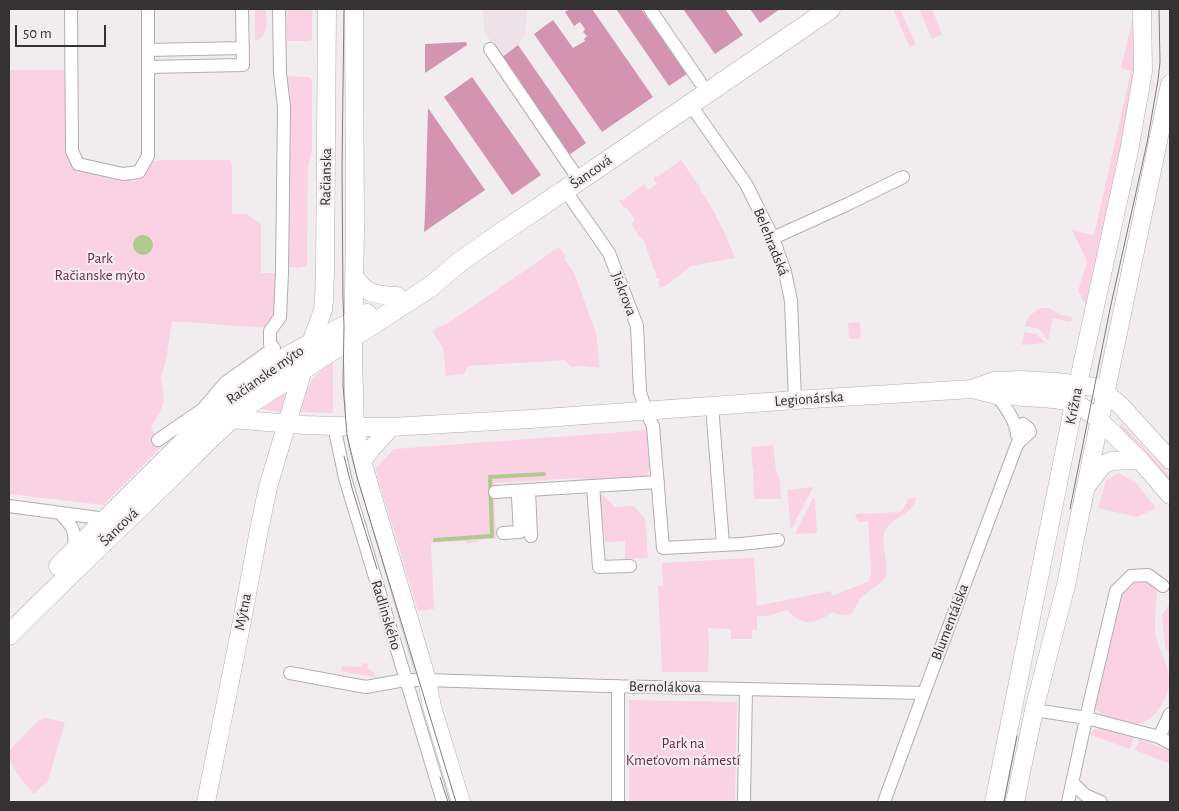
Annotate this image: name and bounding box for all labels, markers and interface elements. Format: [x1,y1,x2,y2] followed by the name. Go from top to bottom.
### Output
[18,15,109,47] scale bar
[23,26,52,41] text: 50 m
[316,148,336,206] street label: Račianska
[566,151,616,193] street label: Šancová
[749,205,793,279] street label: Belehradská
[55,249,145,284] park label: Park Račianske mýto
[607,269,641,319] street label: Jiskrova
[223,342,307,408] street label: Račianske mýto
[1062,386,1086,426] street label: Krížna
[774,388,844,410] street label: Legionárska
[96,504,142,550] street label: Šancová
[367,578,405,652] street label: Radlinského
[927,581,973,663] street label: Blumentálska
[231,592,255,632] street label: Mýtna
[629,677,701,697] street label: Bernolákova
[626,734,740,769] park label: Park na Kmeťovom námestí

